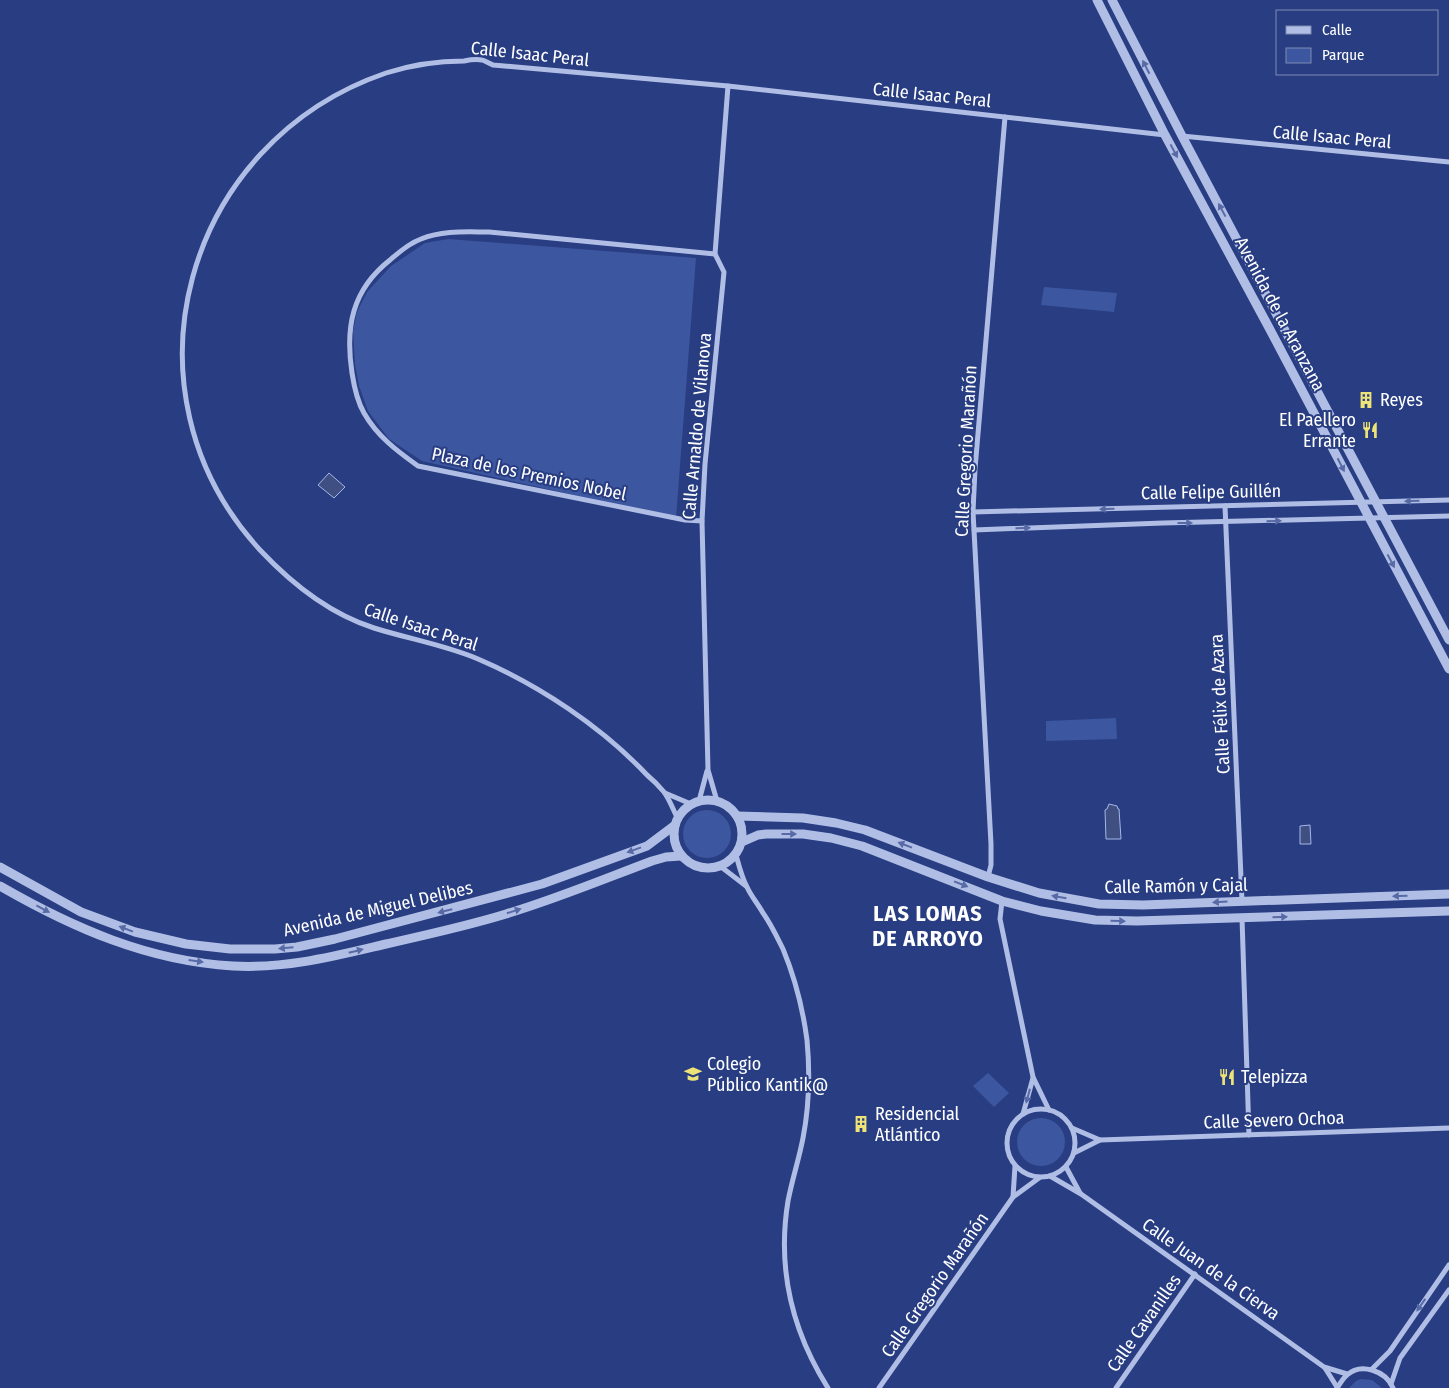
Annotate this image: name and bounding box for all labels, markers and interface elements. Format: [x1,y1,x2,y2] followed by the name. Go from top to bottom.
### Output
[1276,10,1439,75] legend
[1322,21,1352,39] text: Calle
[470,37,590,71] street label: Calle Isaac Peral
[1322,46,1365,64] text: Parque
[1142,59,1150,74] one-way arrow
[872,78,992,112] street label: Calle Isaac Peral
[1272,121,1392,153] street label: Calle Isaac Peral
[1170,145,1179,158] one-way arrow
[1218,203,1226,218] one-way arrow
[1230,233,1330,395] street label: Avenida de la Aranzana
[678,332,716,520] street label: Calle Arnaldo de Vilanova
[951,365,981,537] street label: Calle Gregorio Marañón
[1380,389,1423,411] place label: Reyes
[1356,390,1376,410] building icon: Reyes
[1279,409,1356,452] place label: El Paellero Errante
[1360,420,1380,440] restaurant icon: El Paellero Errante
[430,443,629,505] street label: Plaza de los Premios Nobel
[1337,458,1345,472] one-way arrow
[1141,480,1281,504] street label: Calle Felipe Guillén
[1404,497,1420,505] one-way arrow
[1098,505,1114,513] one-way arrow
[1266,516,1282,524] one-way arrow
[1178,519,1194,527] one-way arrow
[1015,524,1031,532] one-way arrow
[1387,554,1396,568] one-way arrow
[361,598,481,656] street label: Calle Isaac Peral
[1205,633,1235,775] street label: Calle Félix de Azara
[781,830,797,838] one-way arrow
[897,841,912,849] one-way arrow
[626,846,641,854] one-way arrow
[1104,874,1248,898] street label: Calle Ramón y Cajal
[281,876,475,941] street label: Avenida de Miguel Delibes
[954,880,969,888] one-way arrow
[1050,892,1066,900] one-way arrow
[1392,892,1408,900] one-way arrow
[1212,899,1228,907] one-way arrow
[872,900,984,952] district label: LAS LOMAS DE ARROYO
[35,905,50,913] one-way arrow
[437,907,452,915] one-way arrow
[507,907,522,915] one-way arrow
[1273,912,1289,920] one-way arrow
[1110,917,1126,925] one-way arrow
[118,925,133,933] one-way arrow
[278,944,294,952] one-way arrow
[349,947,364,955] one-way arrow
[188,957,204,965] one-way arrow
[707,1053,828,1096] place label: Colegio Público Kantik@
[683,1064,703,1084] school or university icon: Colegio Público Kantik@
[1241,1066,1308,1088] place label: Telepizza
[1217,1067,1237,1087] restaurant icon: Telepizza
[1024,1088,1032,1103] one-way arrow
[875,1103,960,1146] place label: Residencial Atlántico
[1203,1107,1345,1133] street label: Calle Severo Ochoa
[851,1114,871,1134] building icon: Residencial Atlántico
[877,1208,993,1362] street label: Calle Gregorio Marañón
[1138,1213,1284,1325] street label: Calle Juan de la Cierva
[1102,1270,1186,1376] street label: Calle Cavanilles
[1416,1298,1426,1312] one-way arrow

